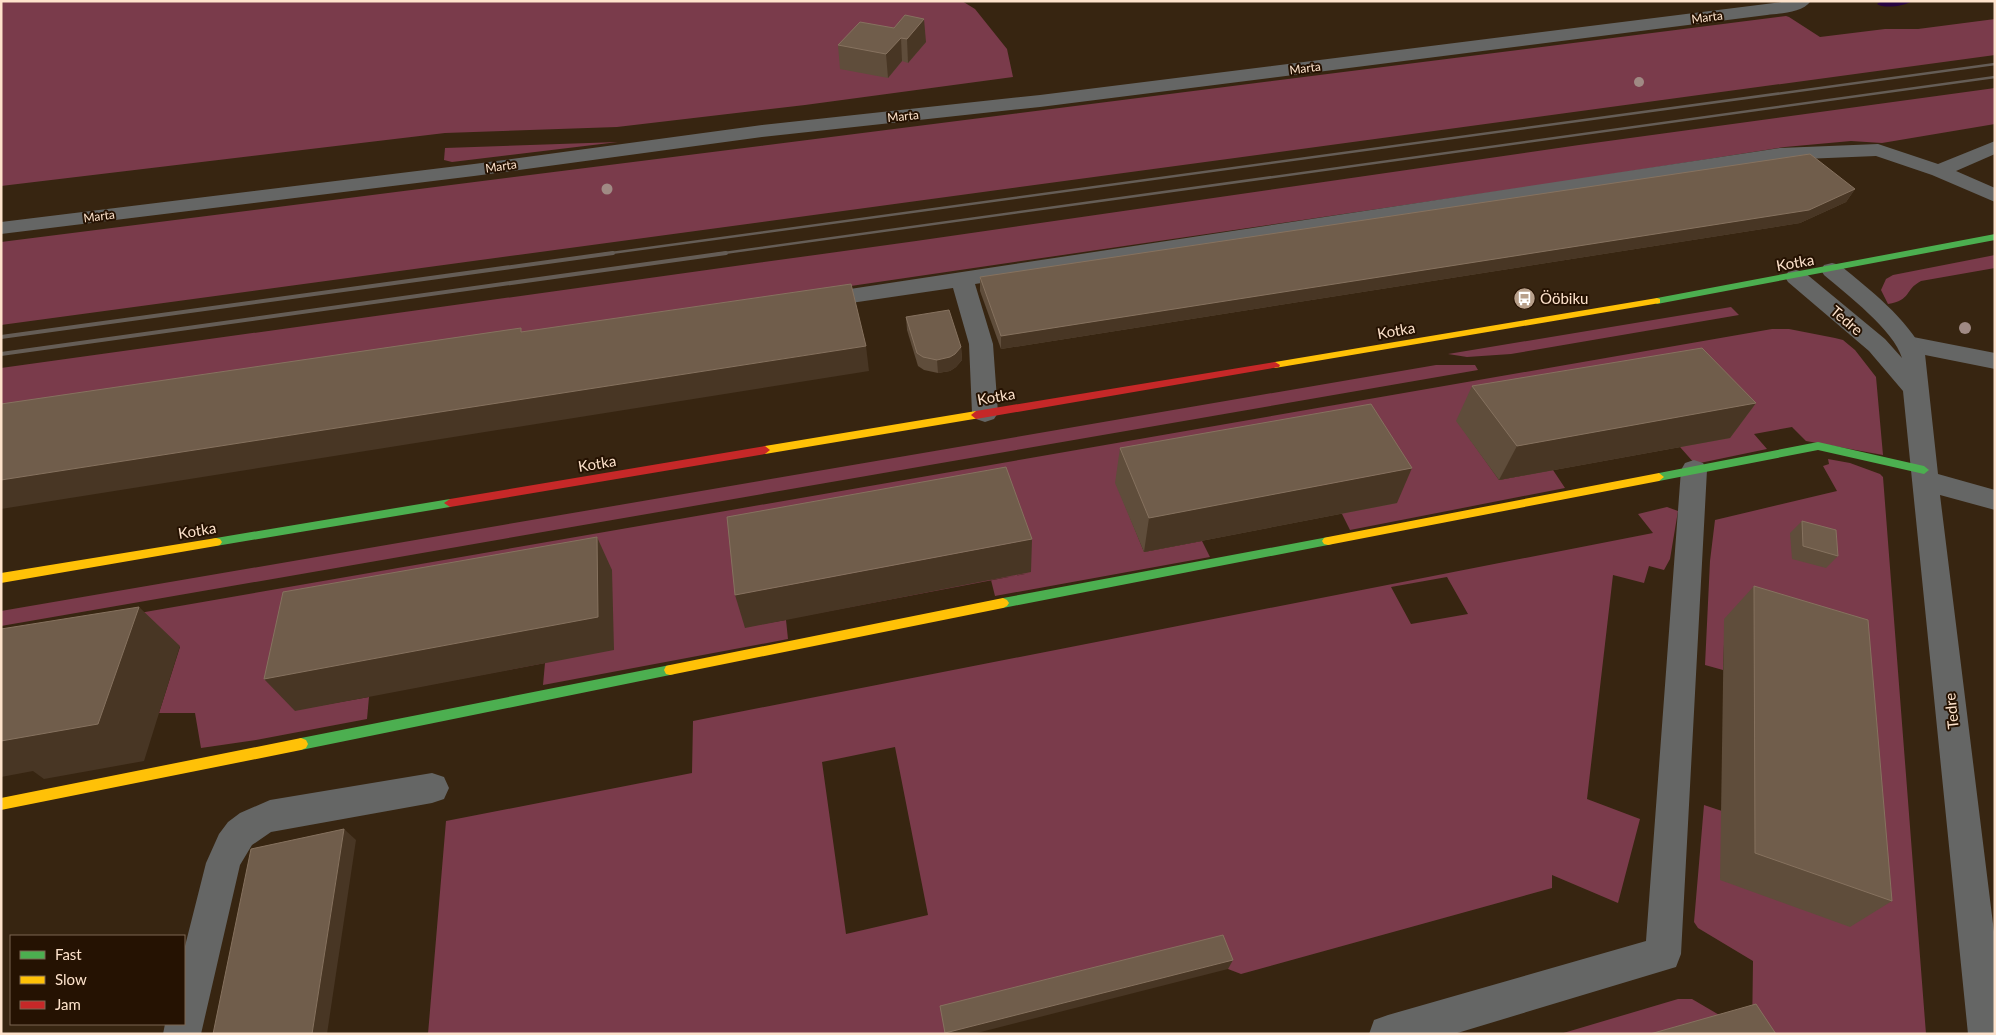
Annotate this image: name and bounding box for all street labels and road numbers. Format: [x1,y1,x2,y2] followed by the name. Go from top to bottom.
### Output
[1690,8,1724,26] street label: Marta
[1288,59,1322,77] street label: Marta
[887,107,920,125] street label: Marta
[484,156,518,176] street label: Marta
[82,207,116,225] street label: Marta
[1775,250,1815,274] street label: Kotka
[1827,301,1867,339] street label: Tedre
[1376,318,1416,342] street label: Kotka
[976,384,1016,408] street label: Kotka
[577,451,617,475] street label: Kotka
[177,518,217,542] street label: Kotka
[1940,692,1962,730] street label: Tedre

